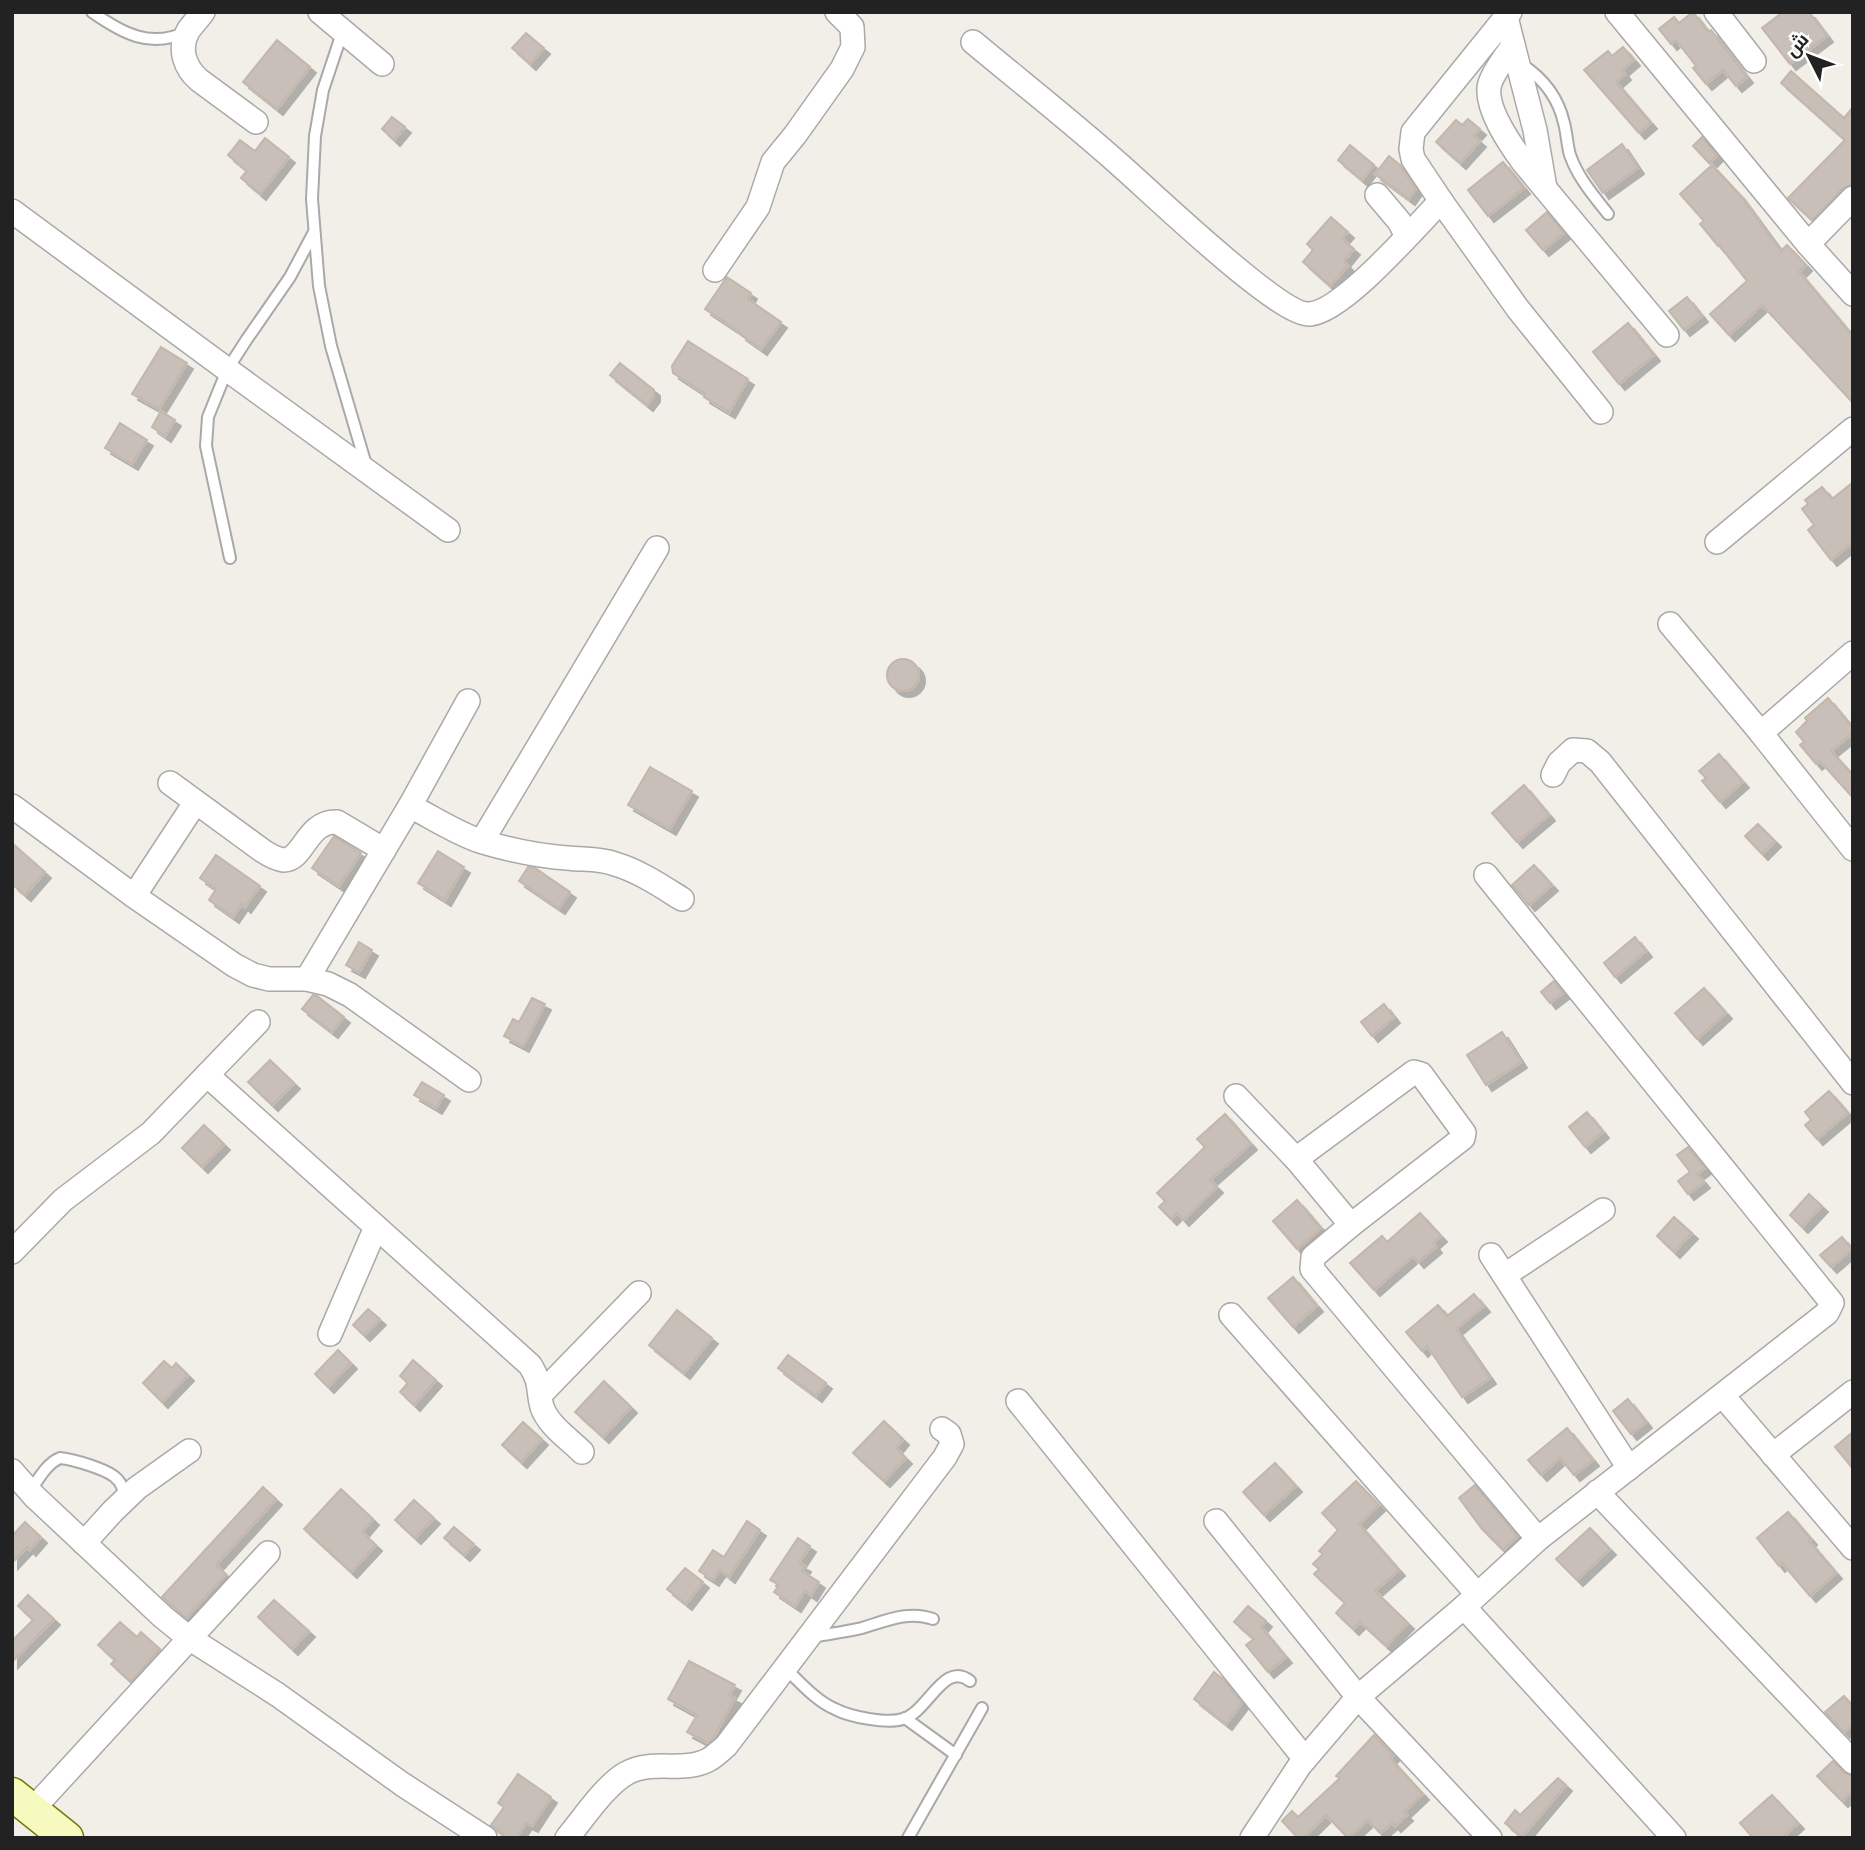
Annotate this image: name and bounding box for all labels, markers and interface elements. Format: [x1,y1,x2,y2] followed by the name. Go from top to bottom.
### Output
[1774,21,1844,91] north arrow
[1781,29,1813,62] text: ش

